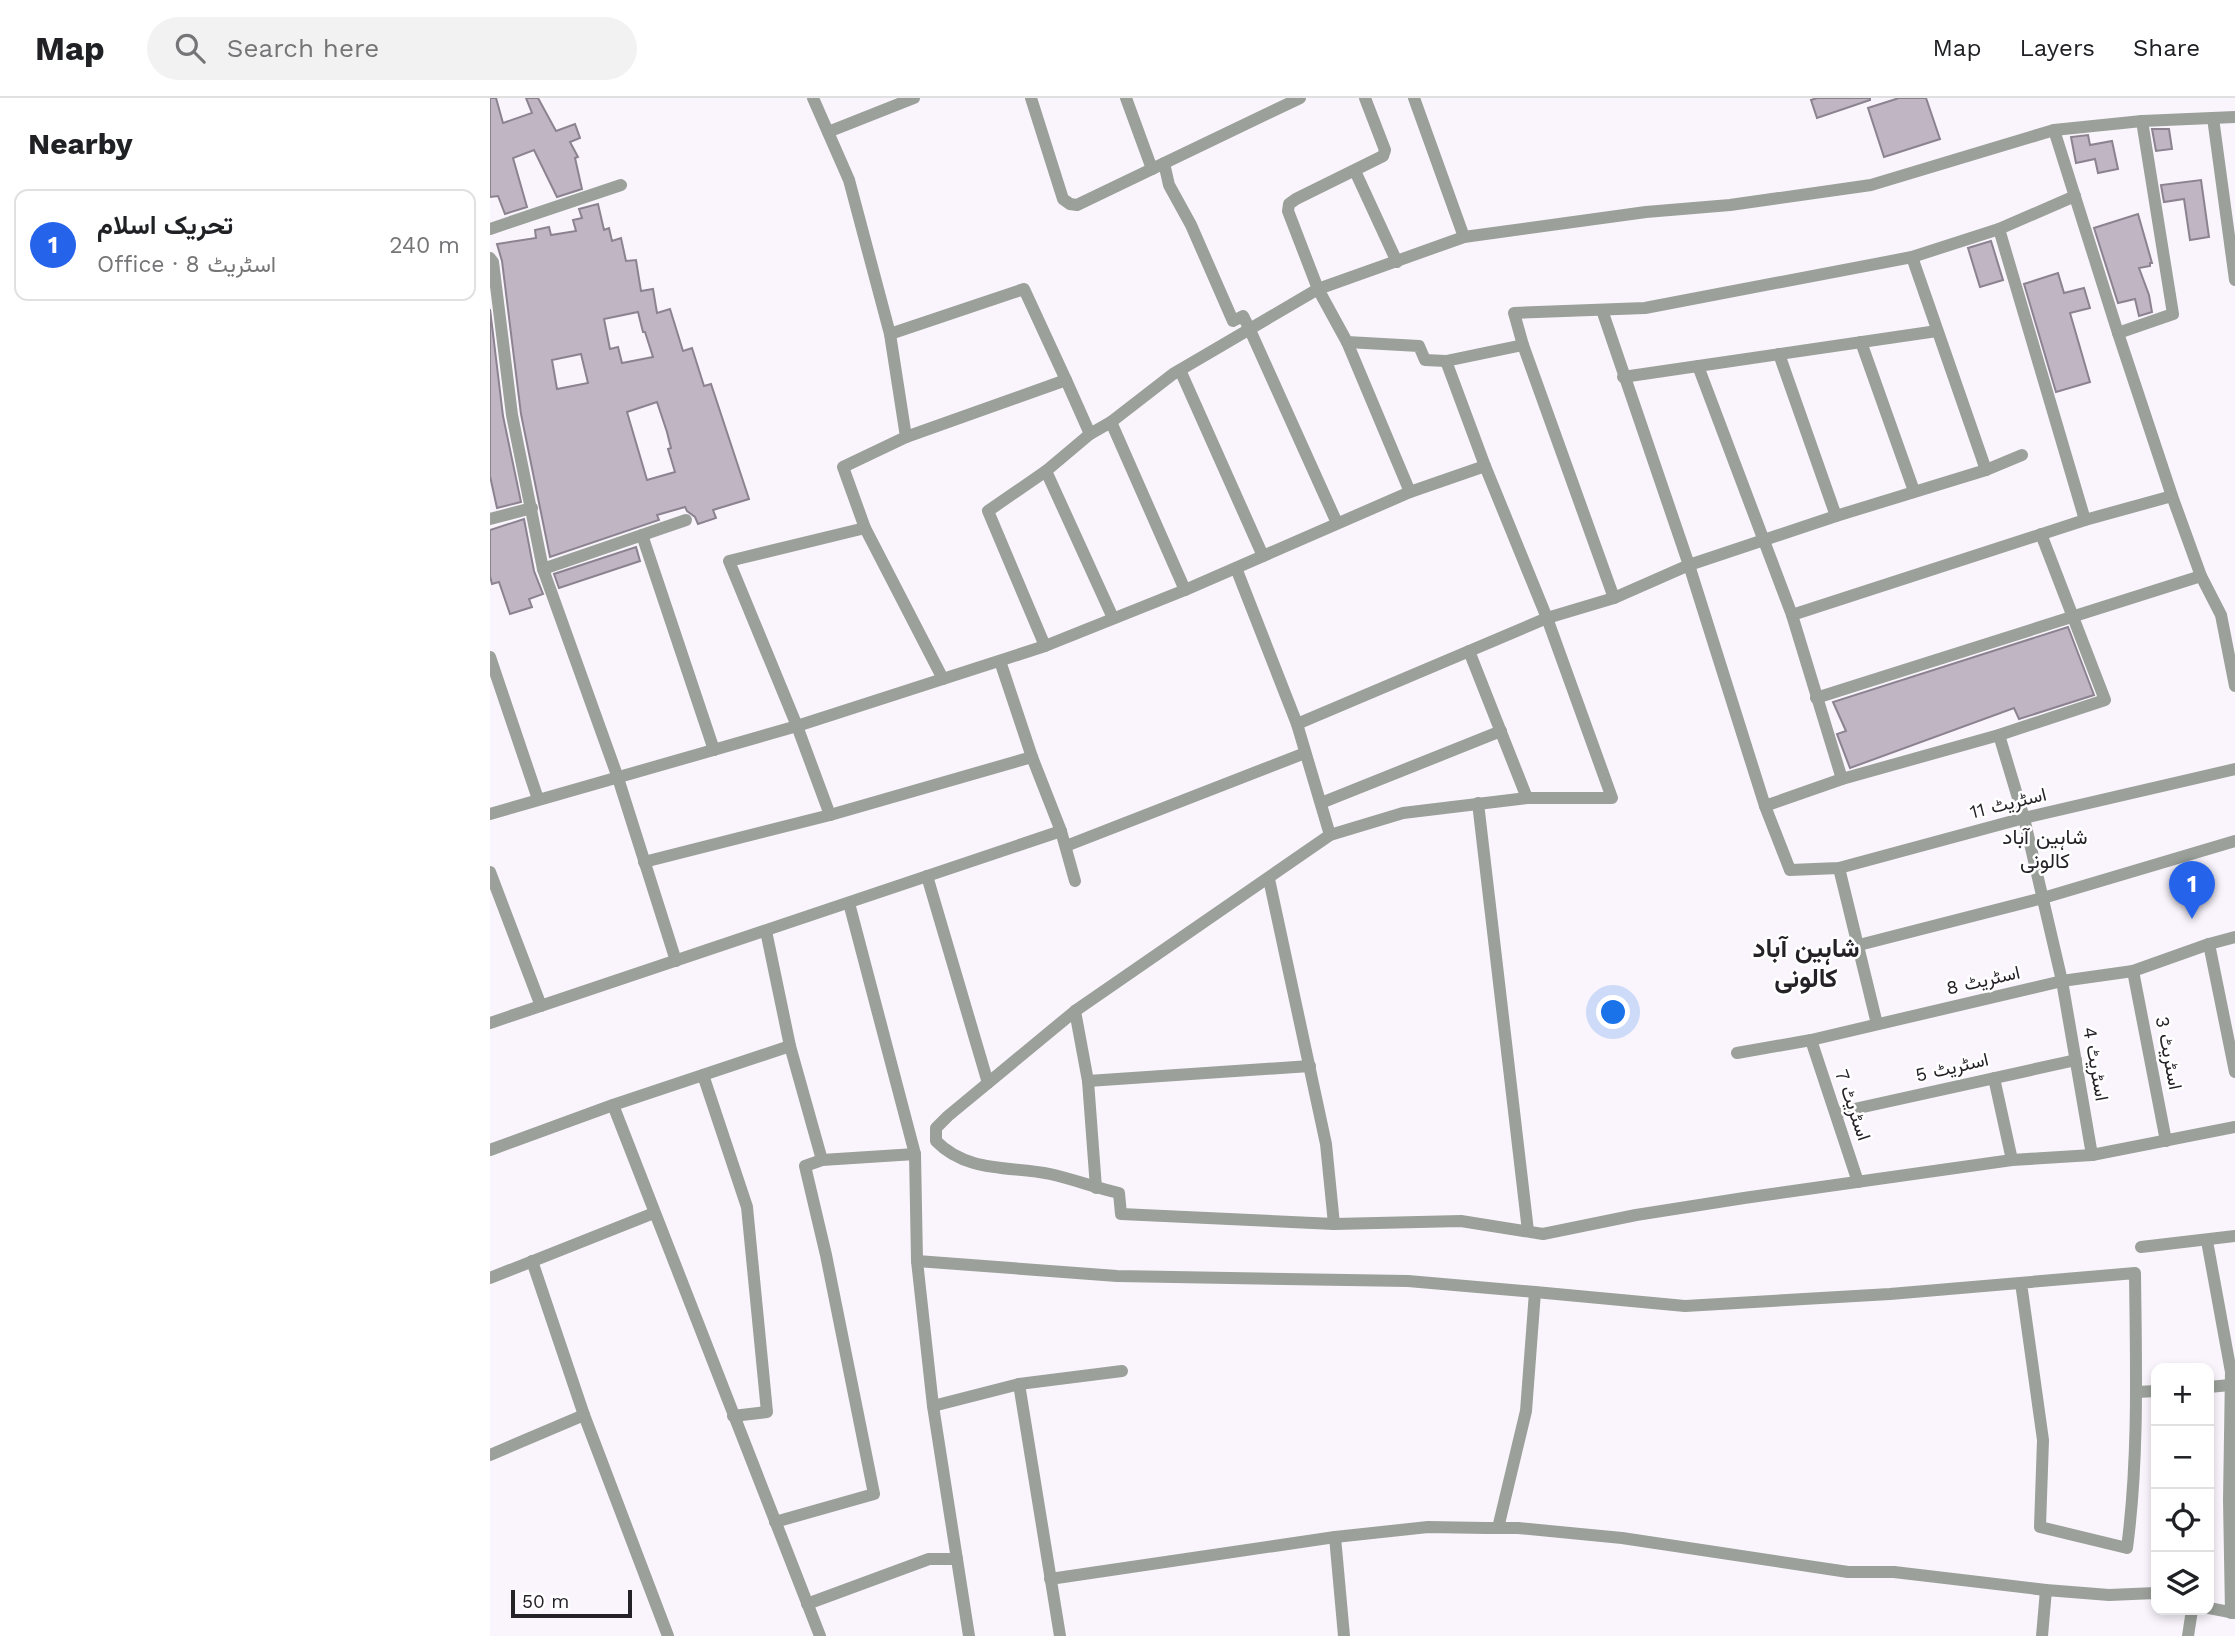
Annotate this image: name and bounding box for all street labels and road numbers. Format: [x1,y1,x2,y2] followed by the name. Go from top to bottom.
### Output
[1967,782,2049,824] street label: اسٹریٹ 11
[1944,960,2022,1000] street label: اسٹریٹ 8
[2151,1014,2187,1092] street label: اسٹریٹ 3
[2078,1025,2114,1103] street label: اسٹریٹ 4
[1913,1047,1991,1087] street label: اسٹریٹ 5
[1830,1066,1876,1144] street label: اسٹریٹ 7

